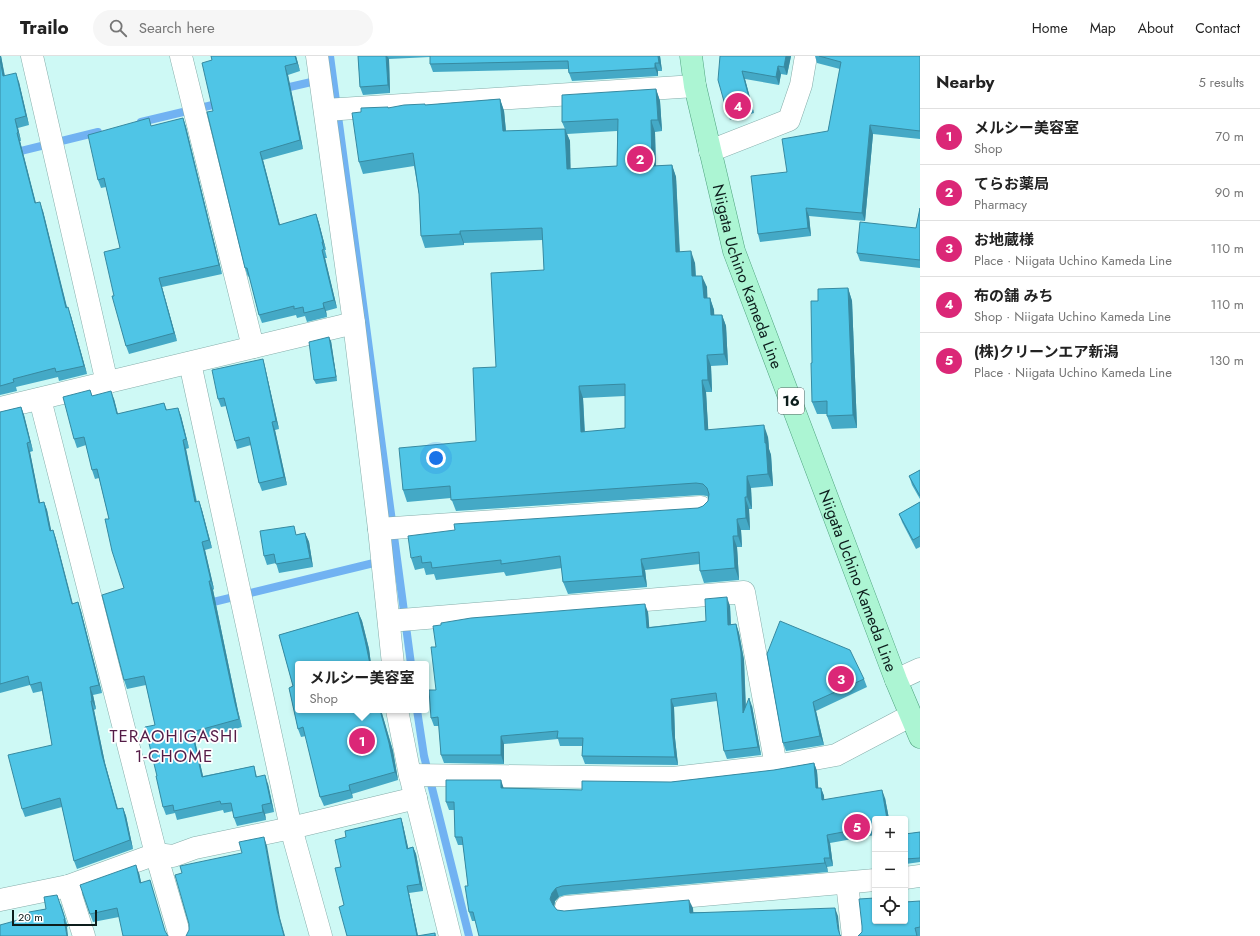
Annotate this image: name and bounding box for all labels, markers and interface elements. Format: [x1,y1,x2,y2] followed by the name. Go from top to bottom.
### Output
[93,10,373,46] search box
[20,14,69,41] text: Trailo
[107,17,129,39] icon: search
[139,17,215,39] text: Search here
[1032,18,1068,38] text: Home
[1090,18,1116,38] text: Map
[1138,18,1173,38] text: About
[1195,18,1240,38] text: Contact
[936,70,994,94] text: Nearby
[1198,73,1244,92] text: 5 results
[725,91,751,121] pin: 4
[974,117,1079,139] text: メルシー美容室
[946,127,952,146] text: 1
[1215,127,1244,146] text: 70 m
[974,139,1002,158] text: Shop
[627,144,653,174] pin: 2
[974,173,1049,195] text: てらお薬局
[707,182,789,372] street label: Niigata Uchino Kameda Line
[945,183,953,202] text: 2
[1215,183,1244,202] text: 90 m
[974,195,1027,214] text: Pharmacy
[974,229,1034,251] text: お地蔵様
[945,239,953,258] text: 3
[1210,239,1244,258] text: 110 m
[974,251,1172,270] text: Place · Niigata Uchino Kameda Line
[974,285,1054,307] text: 布の舗 みち
[944,295,954,314] text: 4
[1210,295,1244,314] text: 110 m
[974,307,1171,326] text: Shop · Niigata Uchino Kameda Line
[974,341,1118,363] text: (株)クリーンエア新潟
[945,351,953,370] text: 5
[1209,351,1244,370] text: 130 m
[974,363,1172,382] text: Place · Niigata Uchino Kameda Line
[778,388,804,414] road number: 16
[426,448,446,468] your location
[814,486,903,675] street label: Niigata Uchino Kameda Line
[295,661,429,713] popup
[828,664,854,694] pin: 3
[309,667,415,689] text: メルシー美容室
[309,689,338,708] text: Shop
[110,724,238,768] district label: TERAOHIGASHI 1-CHOME
[349,726,375,756] pin: 1
[844,812,870,842] pin: 5
[872,816,908,924] map controls
[872,816,908,852] button: +
[872,852,908,888] button: −
[872,888,908,924] button: locate
[12,908,97,927] scale bar
[18,909,43,925] text: 20 m

